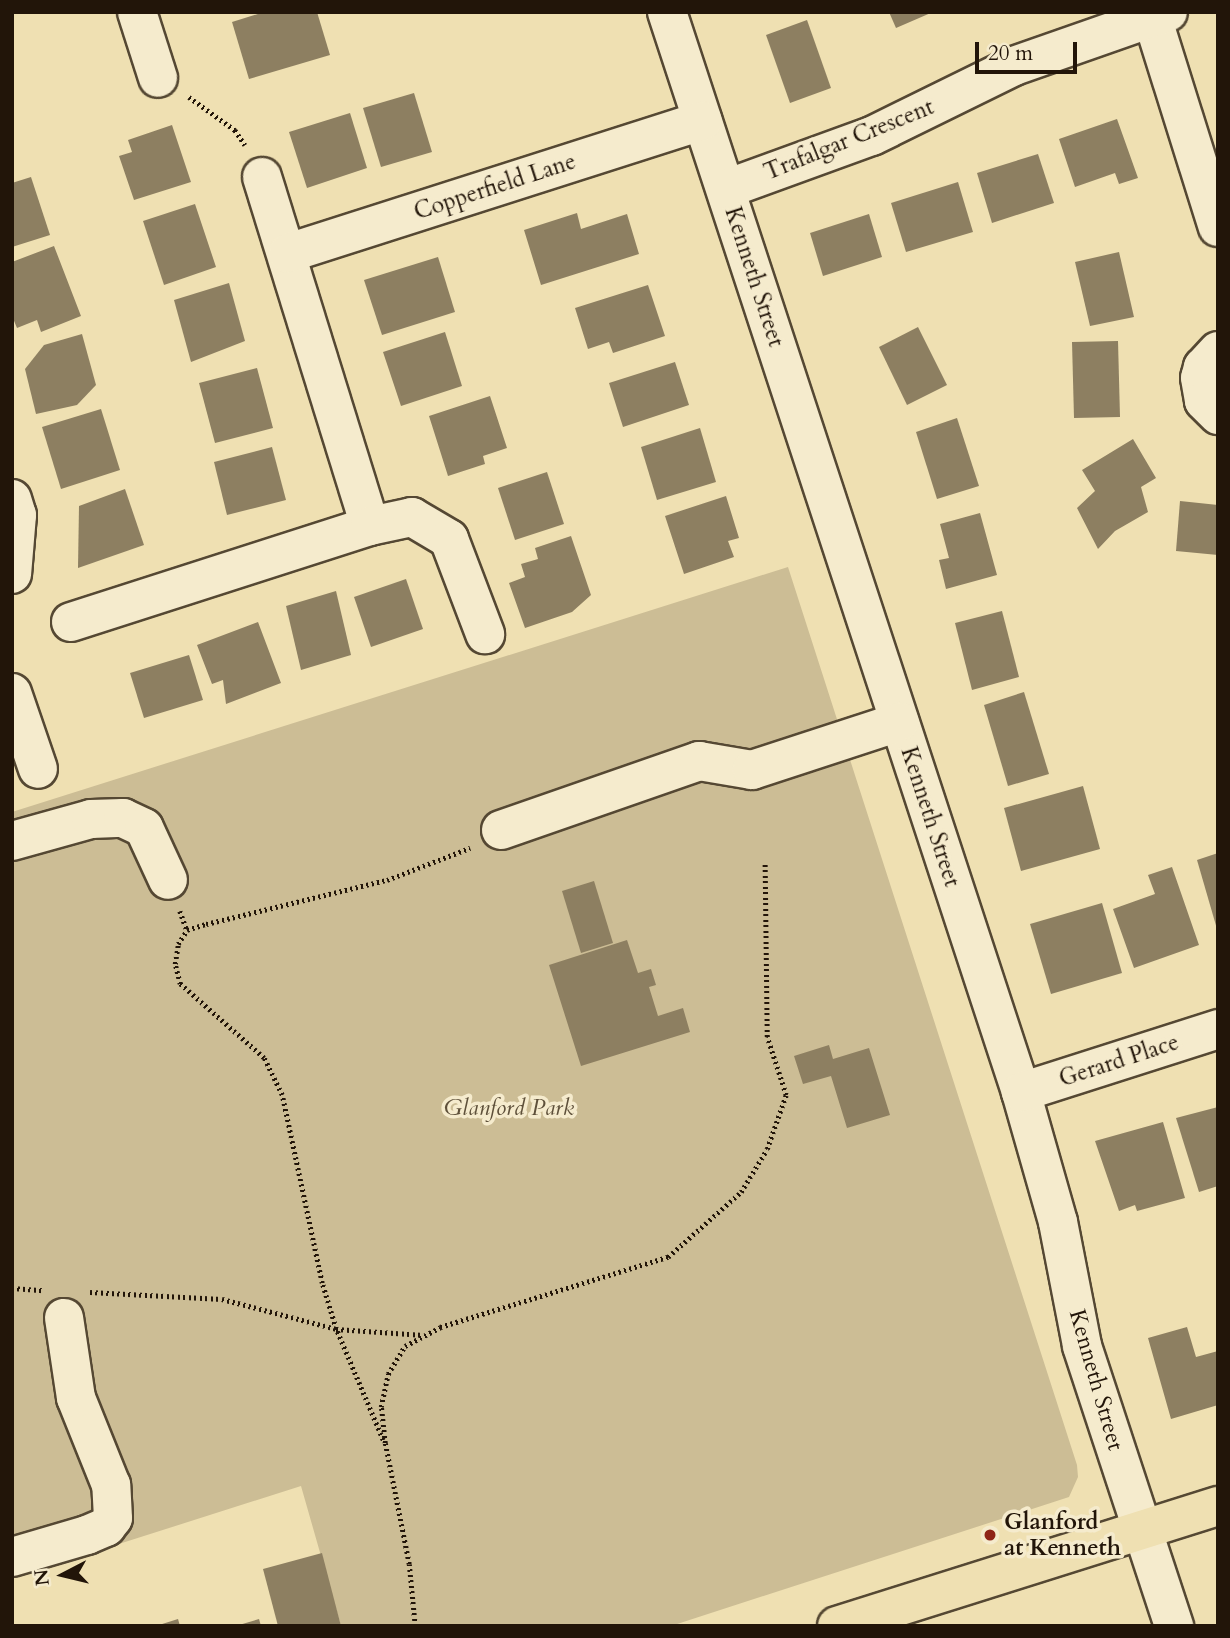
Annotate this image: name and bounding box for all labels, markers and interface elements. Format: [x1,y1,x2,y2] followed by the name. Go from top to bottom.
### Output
[978,28,1080,72] scale bar
[988,39,1033,68] text: 20 m
[760,93,938,187] street label: Trafalgar Crescent
[411,148,579,226] street label: Copperfield Lane
[718,204,790,350] street label: Kenneth Street
[894,744,966,890] street label: Kenneth Street
[1056,1029,1182,1093] street label: Gerard Place
[444,1094,574,1122] park label: Glanford Park
[1063,1306,1129,1454] street label: Kenneth Street
[1004,1508,1121,1562] place label: Glanford at Kenneth
[982,1527,998,1543] marker: Glanford at Kenneth
[28,1540,98,1610] north arrow
[28,1568,56,1587] text: N

